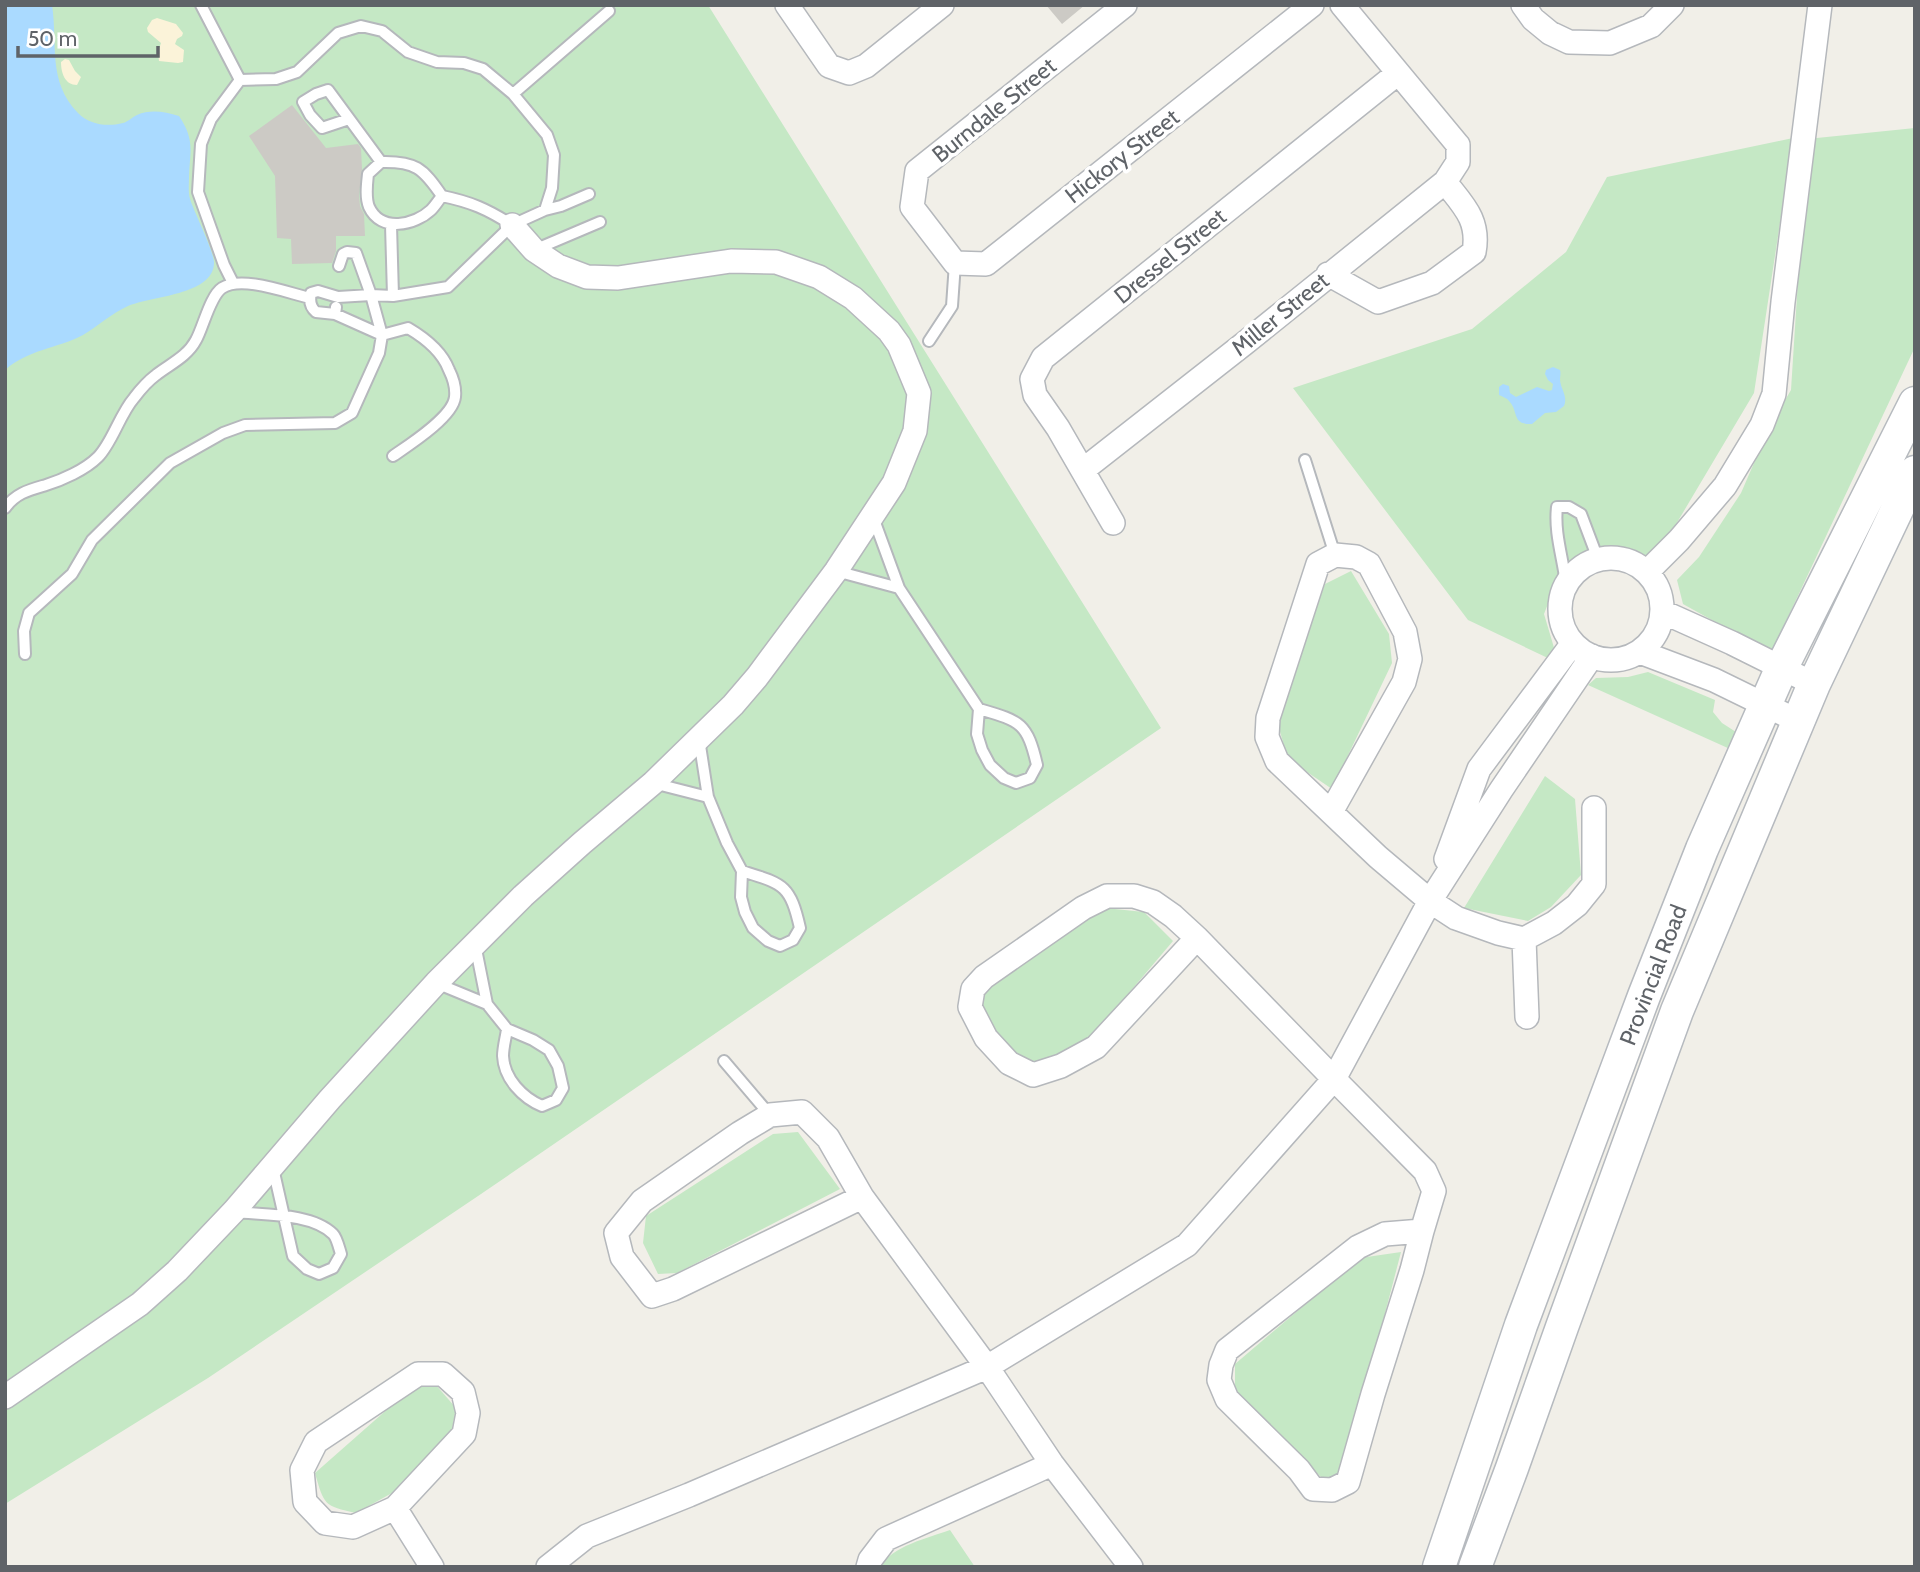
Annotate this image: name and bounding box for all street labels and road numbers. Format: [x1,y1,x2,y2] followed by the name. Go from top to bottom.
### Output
[927,51,1062,168] street label: Burndale Street
[1059,103,1185,209] street label: Hickory Street
[1108,202,1232,310] street label: Dressel Street
[1226,266,1335,362] street label: Miller Street
[1613,901,1693,1049] street label: Provincial Road

